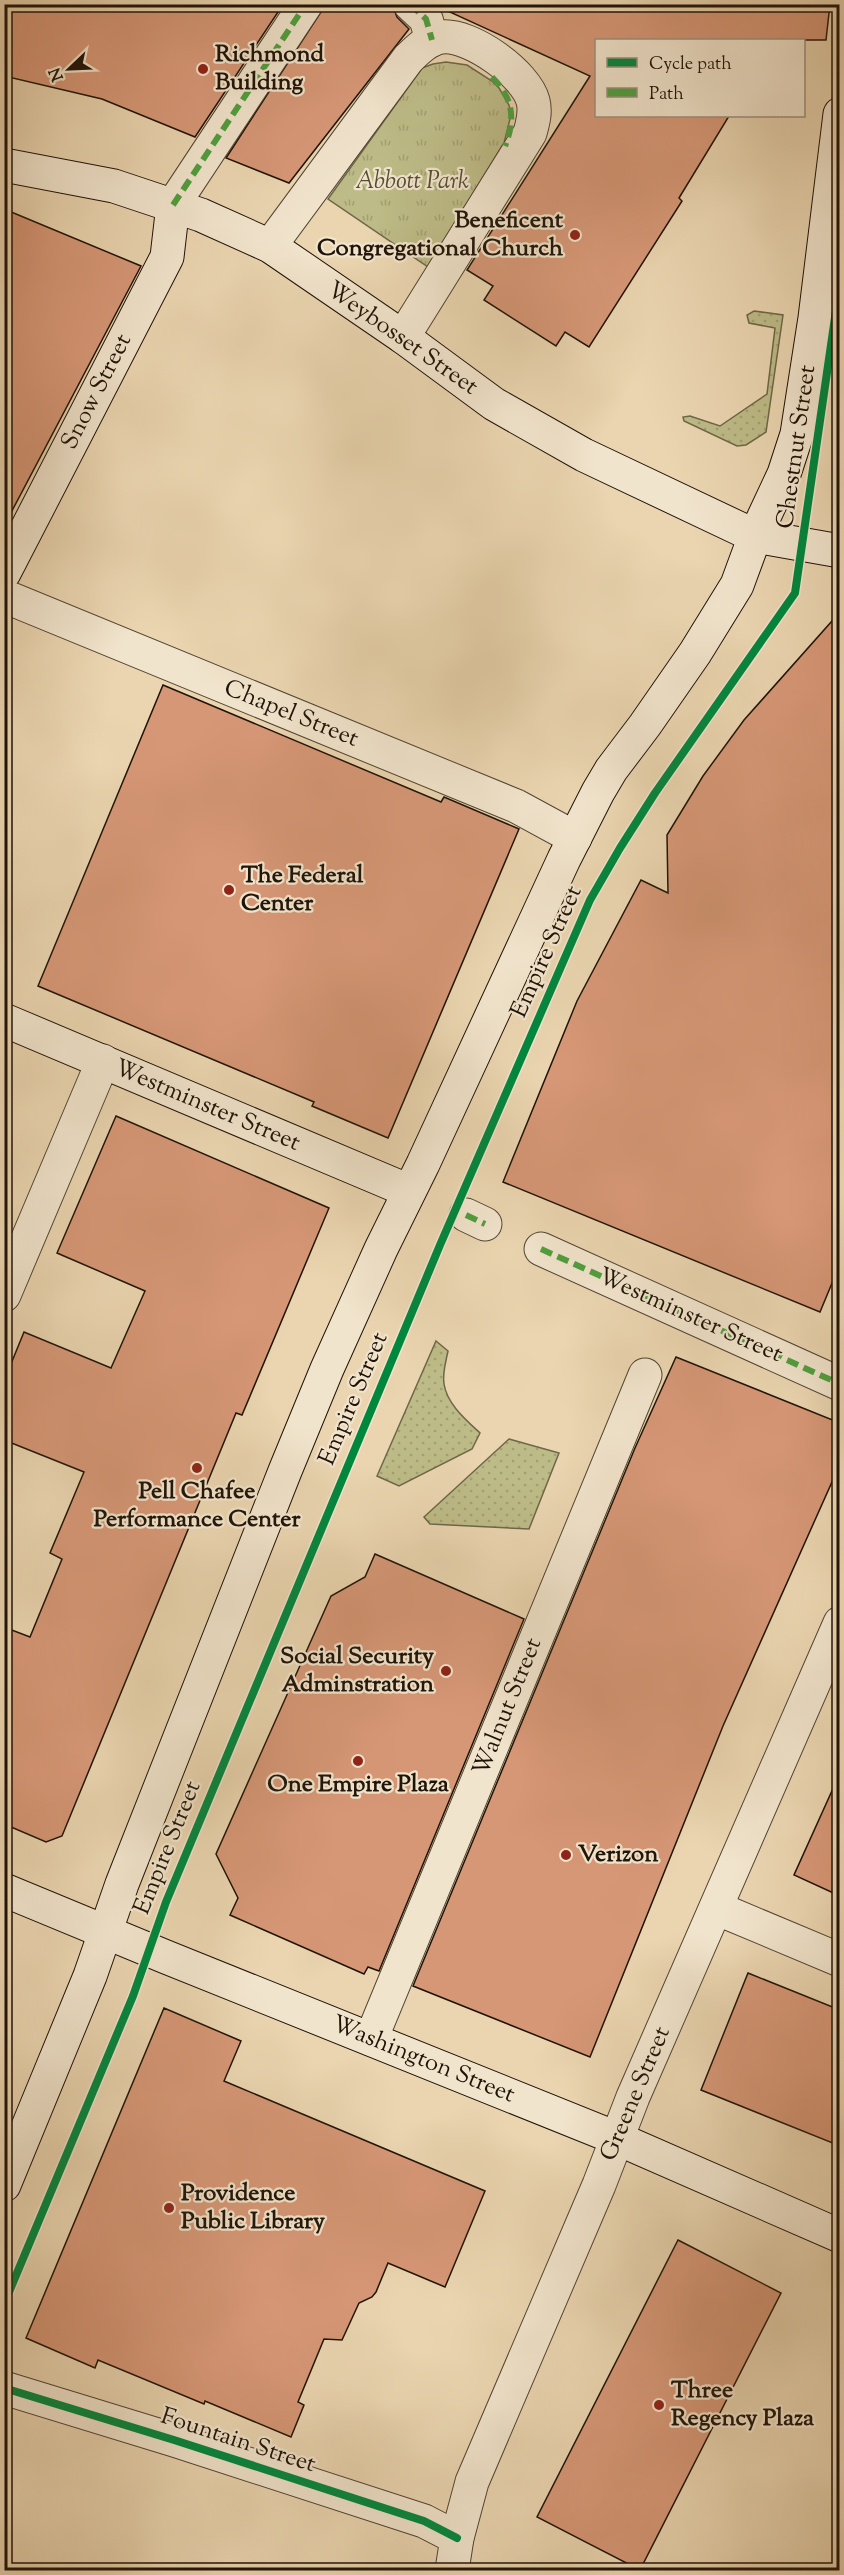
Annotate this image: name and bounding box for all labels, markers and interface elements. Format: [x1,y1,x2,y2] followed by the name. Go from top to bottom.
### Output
[215,38,324,100] place label: Richmond Building
[39,39,99,99] north arrow
[595,39,805,117] legend
[649,52,732,78] text: Cycle path
[196,62,210,76] marker: Richmond Building
[44,63,71,84] text: N
[649,82,684,108] text: Path
[355,165,469,199] park label: Abbott Park
[317,204,564,266] place label: Beneficent Congregational Church
[568,228,582,242] marker: Beneficent Congregational Church
[319,274,485,404] street label: Weybosset Street
[53,328,141,456] street label: Snow Street
[769,363,825,531] street label: Chestnut Street
[219,672,363,756] street label: Chapel Street
[241,859,364,921] place label: The Federal Center
[503,881,591,1023] street label: Empire Street
[222,883,236,897] marker: The Federal Center
[109,1051,305,1161] street label: Westminster Street
[592,1260,788,1372] street label: Westminster Street
[311,1327,397,1471] street label: Empire Street
[190,1461,204,1475] marker: Pell Chafee Performance Center
[94,1475,301,1537] place label: Pell Chafee Performance Center
[465,1633,551,1781] street label: Walnut Street
[280,1640,435,1702] place label: Social Security Adminstration
[439,1664,453,1678] marker: Social Security Adminstration
[351,1754,365,1768] marker: One Empire Plaza
[267,1768,450,1802] place label: One Empire Plaza
[126,1776,210,1920] street label: Empire Street
[578,1838,659,1872] place label: Verizon
[559,1848,573,1862] marker: Verizon
[326,2008,520,2112] street label: Washington Street
[592,2021,680,2167] street label: Greene Street
[181,2177,325,2239] place label: Providence Public Library
[162,2201,176,2215] marker: Providence Public Library
[671,2374,815,2436] place label: Three Regency Plaza
[652,2398,666,2412] marker: Three Regency Plaza
[156,2400,320,2482] street label: Fountain Street

